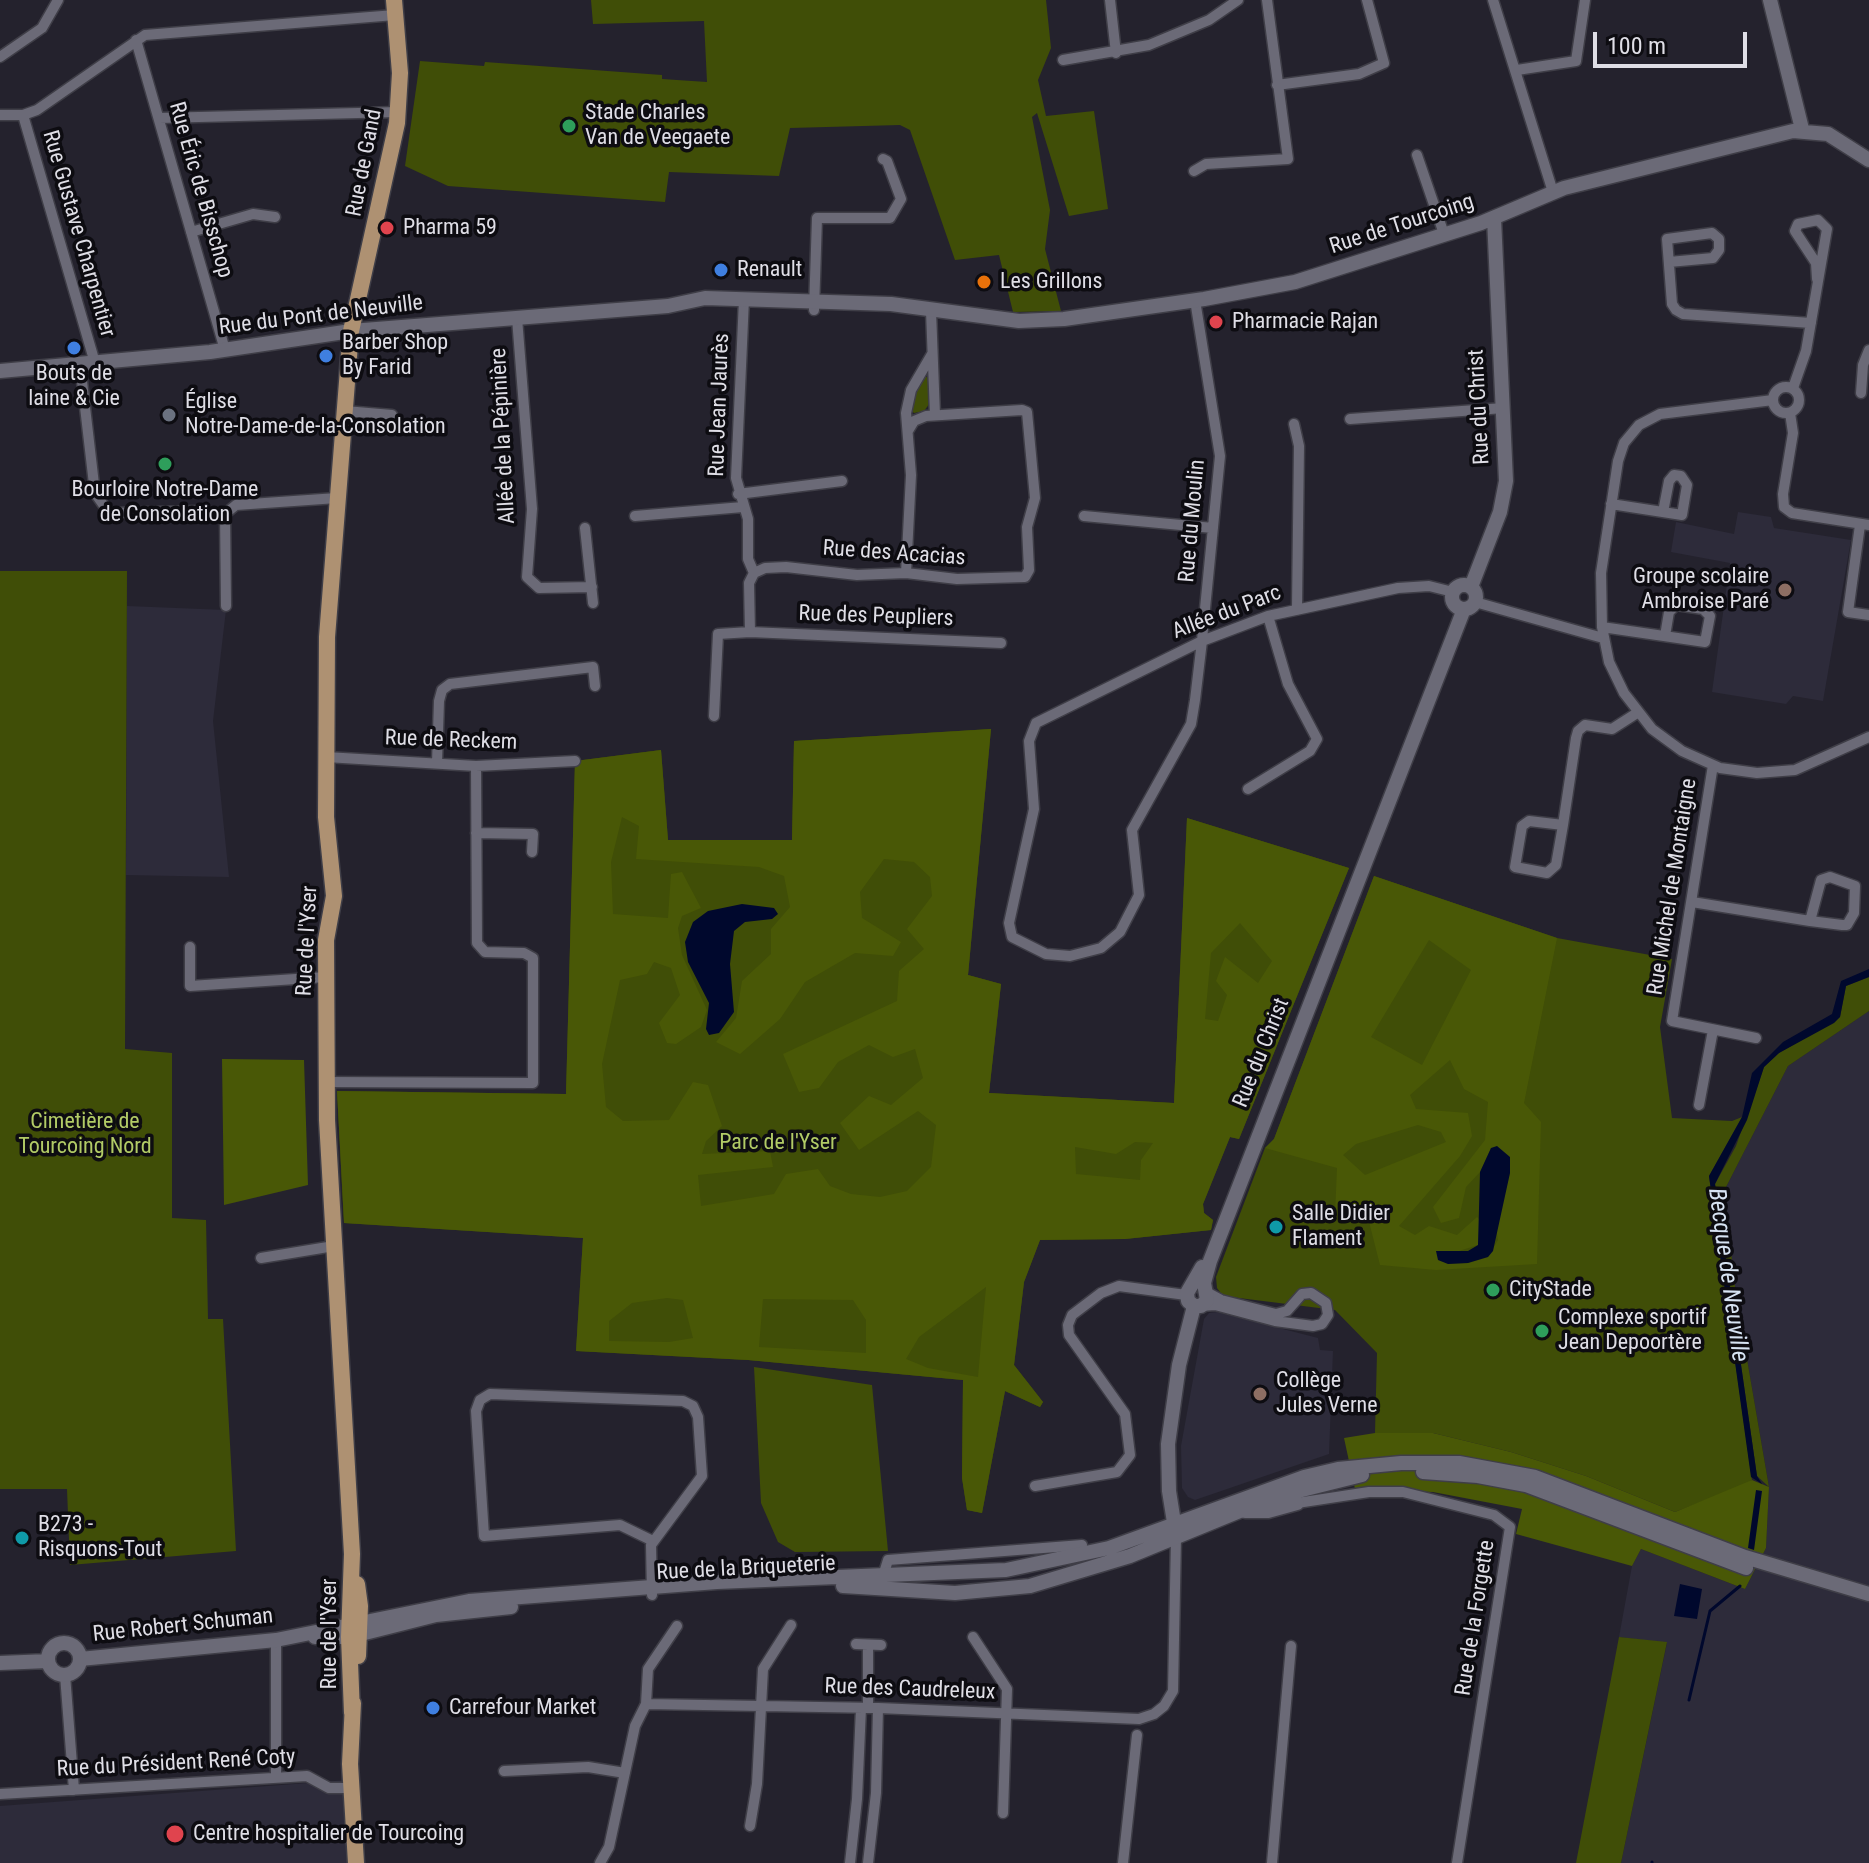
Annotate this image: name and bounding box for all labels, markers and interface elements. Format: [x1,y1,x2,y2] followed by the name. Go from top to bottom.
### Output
[1597,16,1751,66] scale bar
[1607,32,1666,60] text: 100 m
[162,99,238,281] street label: Rue Éric de Bisschop
[585,100,730,152] place label: Stade Charles Van de Veegaete
[342,107,388,219] street label: Rue de Gand
[560,117,578,135] marker: Stade Charles Van de Veegaete
[36,128,120,340] street label: Rue Gustave Charpentier
[1326,189,1478,261] street label: Rue de Tourcoing
[403,215,497,241] place label: Pharma 59
[378,219,396,237] marker: Pharma 59
[737,257,802,283] place label: Renault
[712,261,730,279] marker: Renault
[1000,269,1102,295] place label: Les Grillons
[975,273,993,291] marker: Les Grillons
[218,290,424,342] street label: Rue du Pont de Neuville
[1232,309,1378,335] place label: Pharmacie Rajan
[1207,313,1225,331] marker: Pharmacie Rajan
[342,330,448,382] place label: Barber Shop By Farid
[704,333,736,477] street label: Rue Jean Jaurès
[65,339,83,357] marker: Bouts de laine & Cie
[317,347,335,365] marker: Barber Shop By Farid
[486,347,522,525] street label: Allée de la Pépinière
[1464,349,1496,465] street label: Rue du Christ
[28,361,120,412] place label: Bouts de laine & Cie
[185,389,446,440] place label: Église Notre-Dame-de-la-Consolation
[160,406,178,424] marker: Église Notre-Dame-de-la-Consolation
[156,455,174,473] marker: Bourloire Notre-Dame de Consolation
[1174,458,1212,584] street label: Rue du Moulin
[72,477,258,528] place label: Bourloire Notre-Dame de Consolation
[822,536,966,572] street label: Rue des Acacias
[1633,564,1769,616] place label: Groupe scolaire Ambroise Paré
[1169,580,1285,646] street label: Allée du Parc
[1776,581,1794,599] marker: Groupe scolaire Ambroise Paré
[798,601,954,633] street label: Rue des Peupliers
[384,725,518,757] street label: Rue de Reckem
[1643,777,1703,997] street label: Rue Michel de Montaigne
[292,885,324,997] street label: Rue de l'Yser
[1228,994,1296,1112] street label: Rue du Christ
[18,1109,152,1160] park label: Cimetière de Tourcoing Nord
[719,1130,837,1156] park label: Parc de l'Yser
[1701,1186,1753,1364] water label: Becque de Neuville
[1292,1201,1390,1252] place label: Salle Didier Flament
[1267,1218,1285,1236] marker: Salle Didier Flament
[1509,1277,1592,1303] place label: CityStade
[1484,1281,1502,1299] marker: CityStade
[1558,1305,1707,1356] place label: Complexe sportif Jean Depoortère
[1533,1322,1551,1340] marker: Complexe sportif Jean Depoortère
[1276,1368,1378,1420] place label: Collège Jules Verne
[1251,1385,1269,1403] marker: Collège Jules Verne
[38,1512,162,1564] place label: B273 - Risquons-Tout
[13,1529,31,1547] marker: B273 - Risquons-Tout
[1451,1538,1501,1698] street label: Rue de la Forgette
[656,1551,836,1587] street label: Rue de la Briqueterie
[317,1579,343,1689] street label: Rue de l'Yser
[92,1603,274,1649] street label: Rue Robert Schuman
[824,1674,996,1706] street label: Rue des Caudreleux
[449,1695,596,1721] place label: Carrefour Market
[424,1699,442,1717] marker: Carrefour Market
[56,1745,296,1783] street label: Rue du Président René Coty
[193,1821,464,1847] place label: Centre hospitalier de Tourcoing
[164,1823,186,1845] marker: Centre hospitalier de Tourcoing

